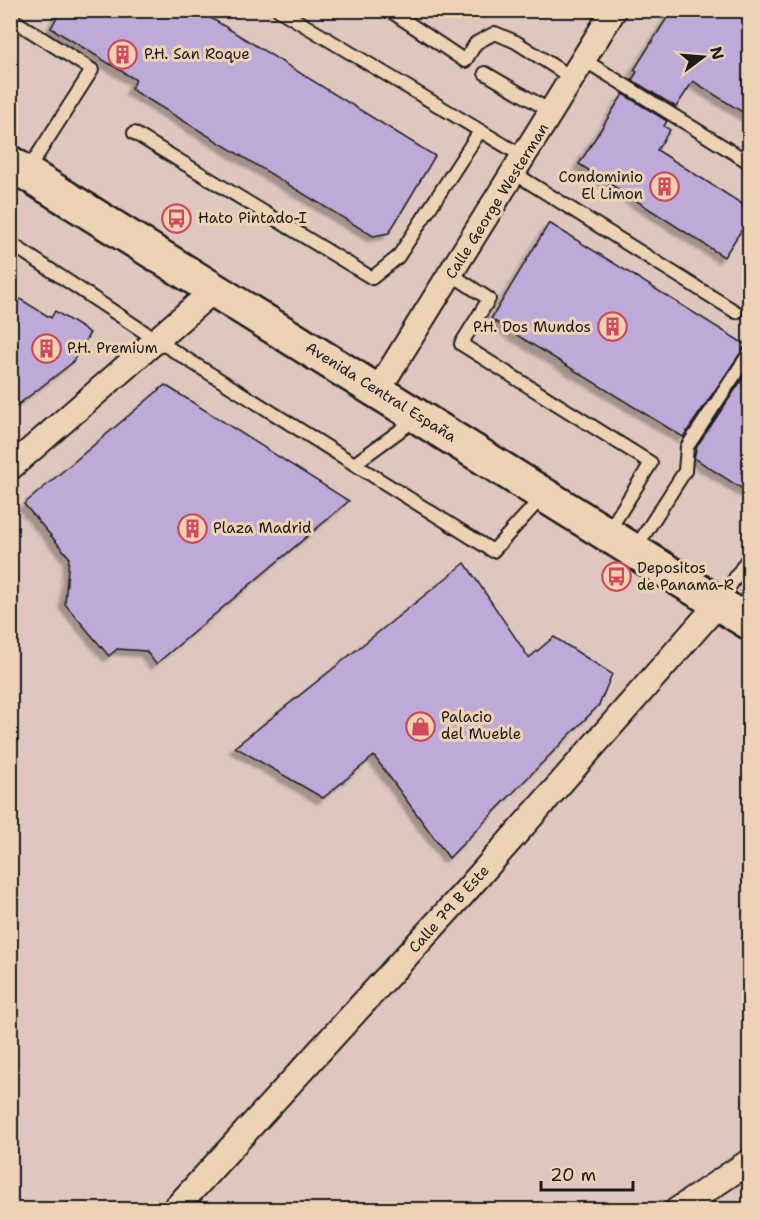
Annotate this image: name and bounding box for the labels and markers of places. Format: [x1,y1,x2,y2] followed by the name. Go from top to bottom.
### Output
[107,38,139,70] building icon: P.H. San Roque
[144,44,250,64] place label: P.H. San Roque
[559,167,643,204] place label: Condominio El Limon
[648,170,680,202] building icon: Condominio El Limon
[161,202,193,234] bus stop icon: Hato Pintado-I
[198,208,307,228] place label: Hato Pintado-I
[596,311,628,343] building icon: P.H. Dos Mundos
[473,317,591,337] place label: P.H. Dos Mundos
[30,332,62,364] building icon: P.H. Premium
[67,338,158,358] place label: P.H. Premium
[176,512,208,544] building icon: Plaza Madrid
[213,518,312,538] place label: Plaza Madrid
[637,558,734,595] place label: Depositos de Panama-R
[600,561,632,593] bus stop icon: Depositos de Panama-R
[441,707,521,744] place label: Palacio del Mueble
[404,710,436,742] shop icon: Palacio del Mueble

